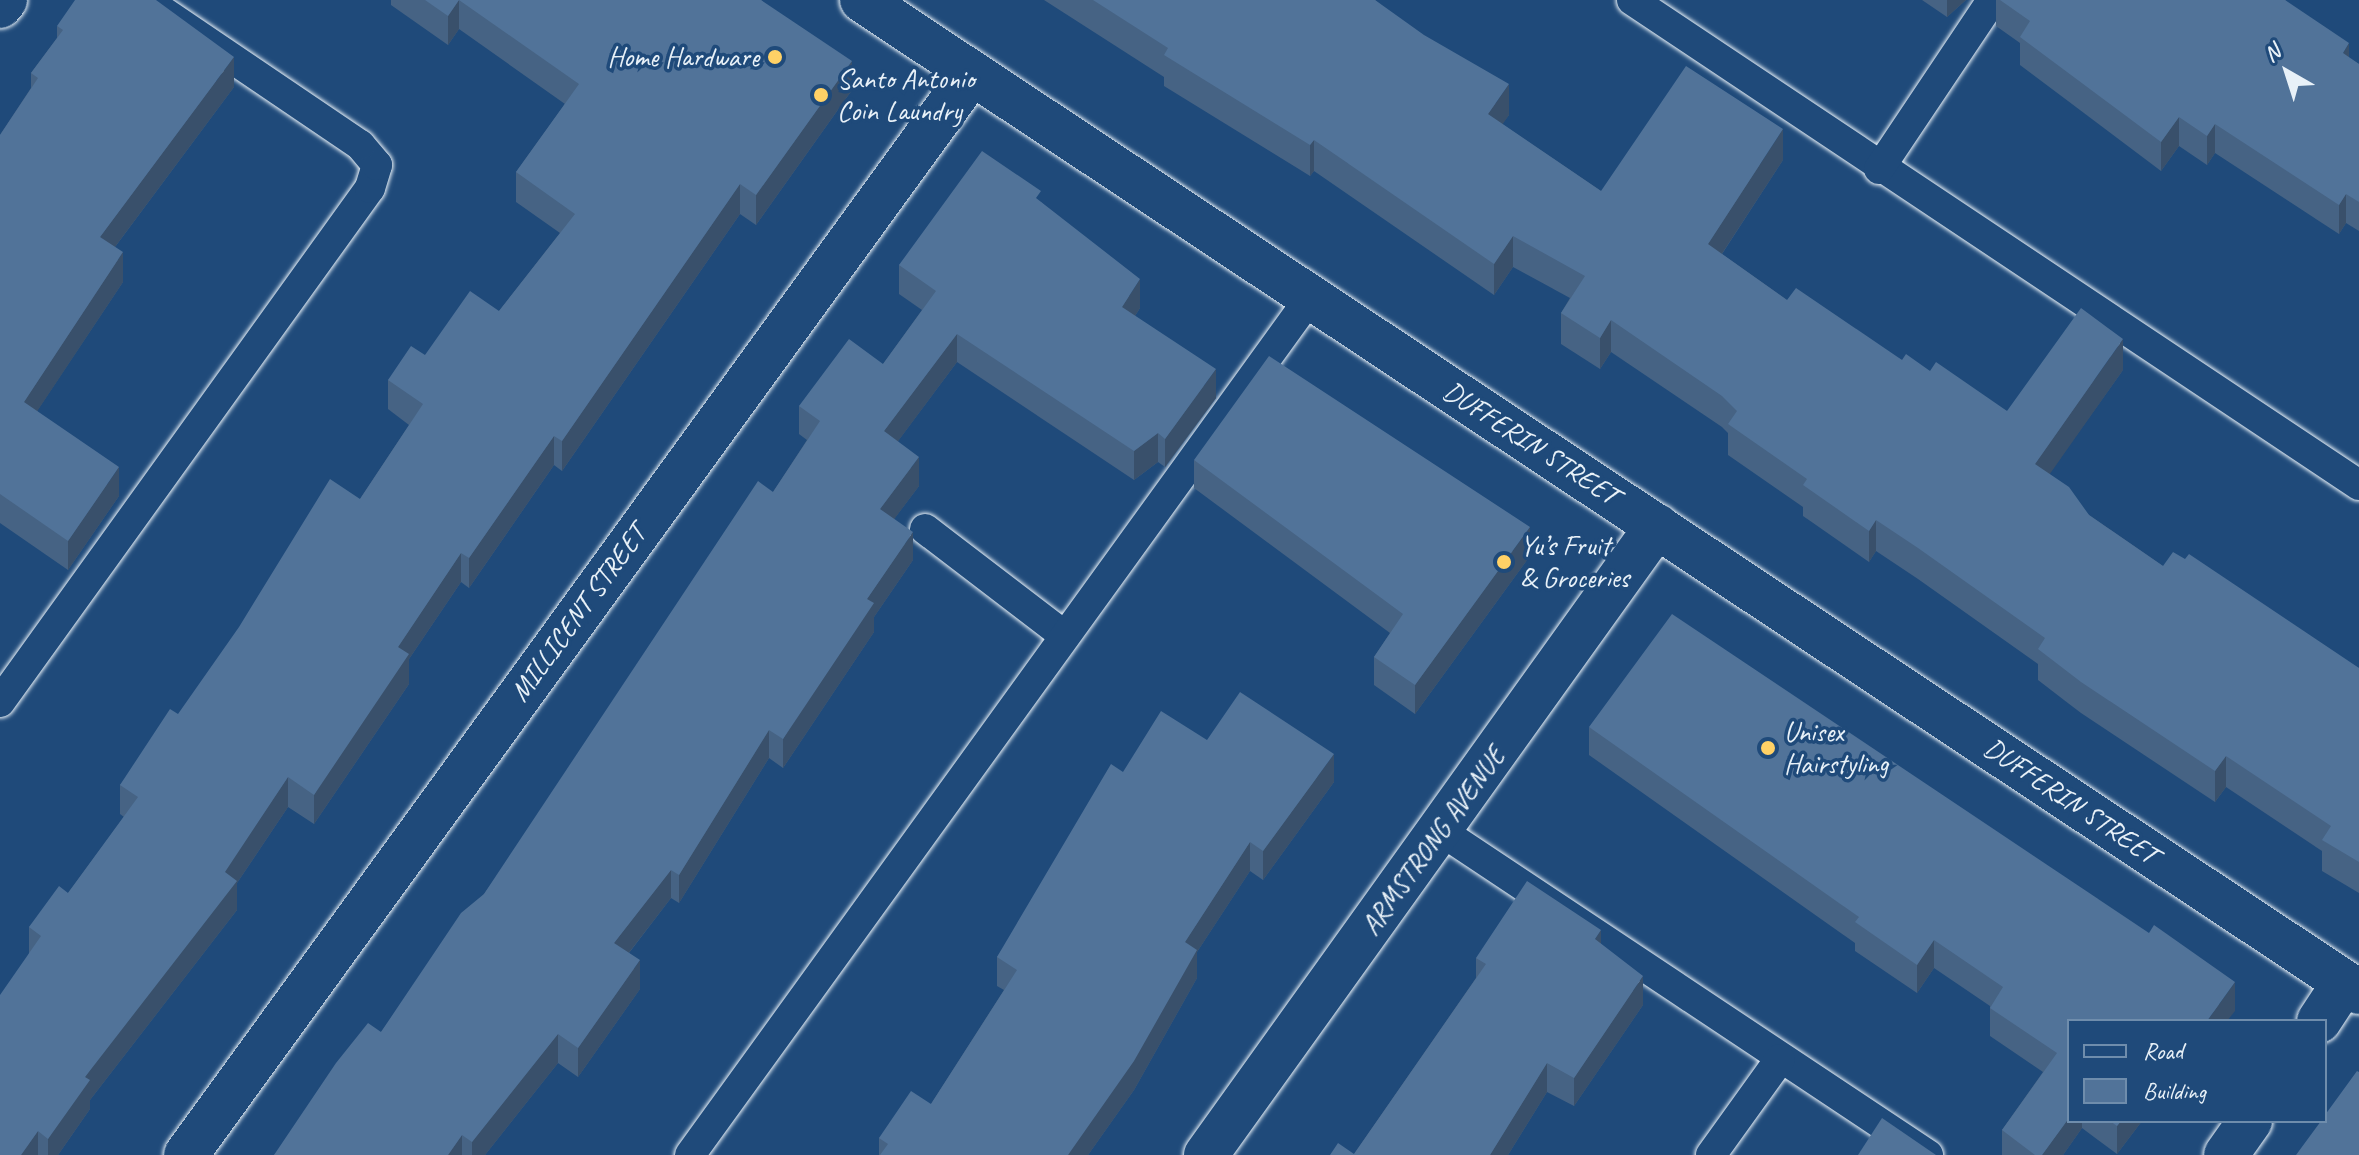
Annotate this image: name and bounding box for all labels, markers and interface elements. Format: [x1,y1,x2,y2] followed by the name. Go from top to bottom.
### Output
[2247,32,2327,112] north arrow
[2258,38,2286,69] text: N
[608,40,759,74] place label: Home Hardware
[766,48,784,66] marker: Home Hardware
[837,62,974,128] place label: Santo Antonio Coin Laundry
[812,86,830,104] marker: Santo Antonio Coin Laundry
[1437,374,1625,512] street label: DUFFERIN STREET
[503,518,653,708] street label: MILLICENT STREET
[1520,529,1629,595] place label: Yu’s Fruit & Groceries
[1495,553,1513,571] marker: Yu’s Fruit & Groceries
[1784,715,1888,781] place label: Unisex Hairstyling
[1978,731,2164,871] street label: DUFFERIN STREET
[1759,739,1777,757] marker: Unisex Hairstyling
[1353,740,1513,942] street label: ARMSTRONG AVENUE
[2067,1019,2327,1123] legend
[2143,1036,2183,1066] text: Road
[2143,1076,2206,1106] text: Building

